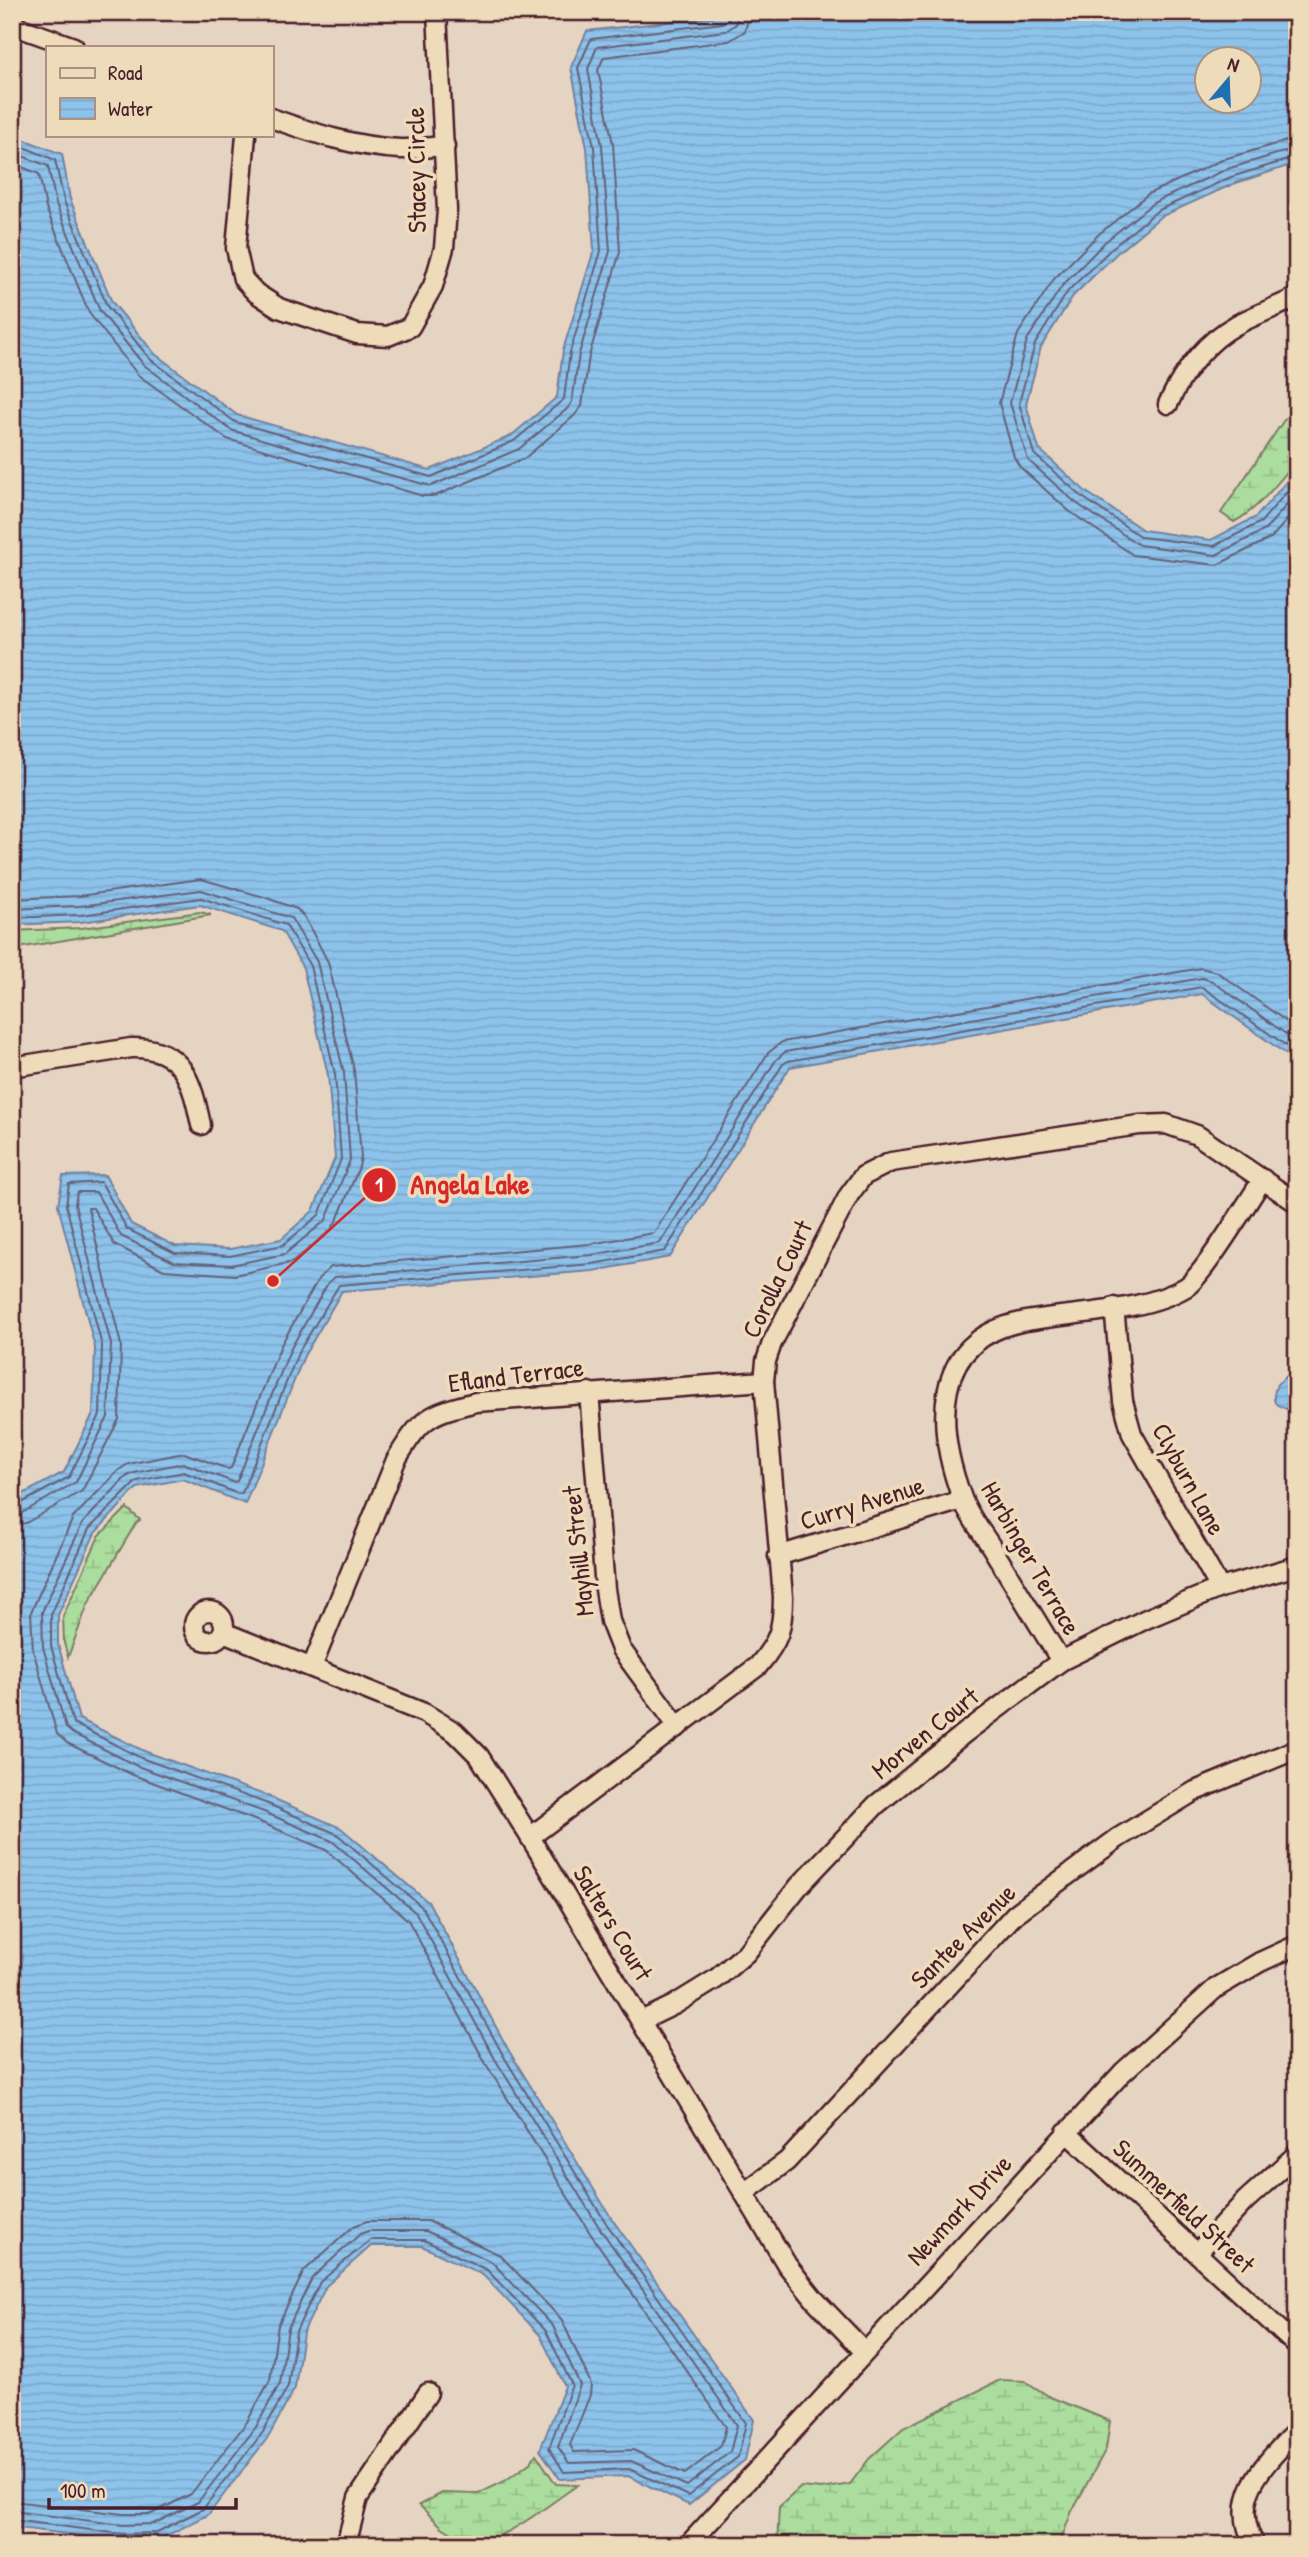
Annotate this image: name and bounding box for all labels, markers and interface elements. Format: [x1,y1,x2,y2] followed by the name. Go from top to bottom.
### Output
[46,46,273,136] legend
[1194,46,1264,116] north arrow
[1225,50,1243,78] text: N
[108,58,142,87] text: Road
[108,94,153,123] text: Water
[397,107,434,233] street label: Stacey Circle
[362,1160,544,1209] callout: Angela Lake
[411,1165,530,1204] text: Angela Lake
[375,1170,383,1199] text: 1
[733,1213,821,1343] street label: Corolla Court
[446,1349,586,1400] street label: Efland Terrace
[1144,1416,1235,1541] street label: Clyburn Lane
[796,1467,928,1538] street label: Curry Avenue
[973,1475,1090,1641] street label: Harbinger Terrace
[553,1483,602,1618] street label: Mayhill Street
[864,1678,986,1787] street label: Morven Court
[565,1859,662,1988] street label: Salters Court
[902,1875,1023,1996] street label: Santee Avenue
[1106,2131,1264,2281] street label: Summerfield Street
[898,2147,1019,2273] street label: Newmark Drive
[49,2466,236,2510] scale bar
[60,2476,106,2505] text: 100 m

